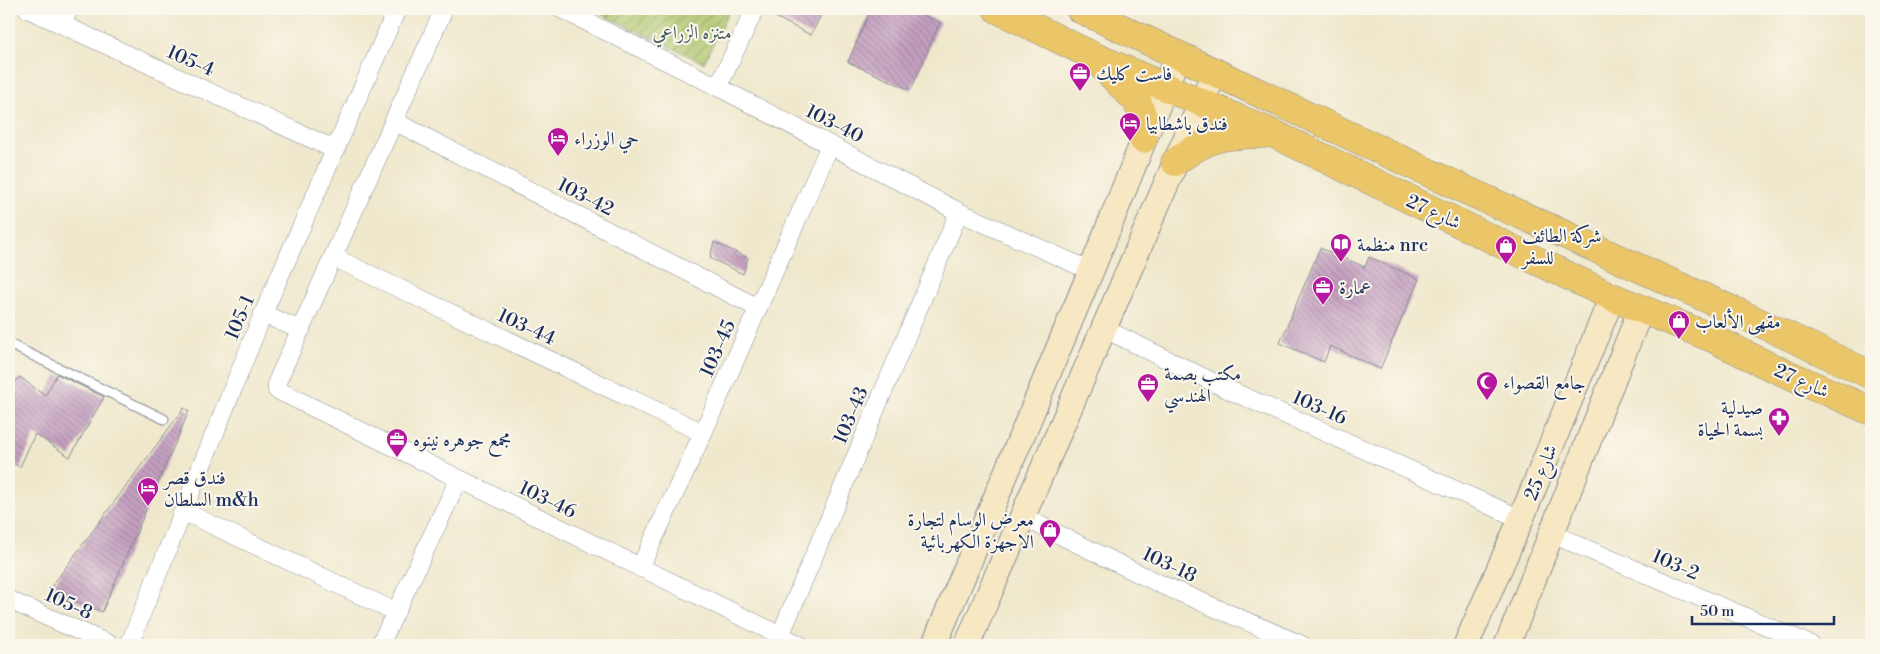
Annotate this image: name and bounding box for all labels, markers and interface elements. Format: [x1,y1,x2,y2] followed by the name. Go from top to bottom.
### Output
[652,21,732,48] park label: متنزه الزراعي
[163,40,218,82] street label: 105-4
[1068,61,1092,92] office icon: فاست كليك
[1096,62,1172,86] place label: فاست كليك
[801,99,868,149] street label: 103-40
[1118,111,1142,142] hotel icon: فندق باشطابيا
[1146,112,1228,136] place label: فندق باشطابيا
[546,126,570,157] hotel icon: حي الوزراء
[574,127,639,154] place label: حي الوزراء
[553,173,618,221] street label: 103-42
[1401,189,1465,238] street label: شارع 27
[1520,224,1602,270] place label: شركة الطائف للسفر
[1329,232,1353,263] library icon: منظمة nrc
[1357,233,1428,257] place label: منظمة nrc
[1494,234,1518,265] shop icon: شركة الطائف للسفر
[1311,275,1335,306] office icon: عمارة
[1339,276,1371,300] place label: عمارة
[220,291,260,343] street label: 105-1
[494,303,559,351] street label: 103-44
[1695,308,1781,335] place label: مقهى الألعاب
[1667,309,1691,340] shop icon: مقهى الألعاب
[695,316,741,381] street label: 103-45
[1769,358,1833,406] street label: شارع 27
[1164,362,1241,413] place label: مكتب بصمة الهندسي
[1475,370,1499,401] mosque icon: جامع القصواء
[1503,371,1586,400] place label: جامع القصواء
[1136,372,1160,403] office icon: مكتب بصمة الهندسي
[828,383,874,448] street label: 103-43
[1289,385,1351,431] street label: 103-16
[1697,396,1764,442] place label: صيدلية بسمة الحياة
[1767,406,1791,437] pharmacy icon: صيدلية بسمة الحياة
[385,427,409,458] office icon: مجمع جوهره نينوه
[413,428,512,457] place label: مجمع جوهره نينوه
[1519,441,1566,505] street label: شارع 25
[162,466,259,512] place label: فندق قصر السلطان m&h
[136,476,160,507] hotel icon: فندق قصر السلطان m&h
[515,476,580,524] street label: 103-46
[907,508,1034,554] place label: معرض الوسام لتجارة الاجهزة الكهربائية
[1038,518,1062,549] shop icon: معرض الوسام لتجارة الاجهزة الكهربائية
[1138,542,1201,588] street label: 103-18
[1648,544,1703,586] street label: 103-2
[41,583,96,625] street label: 105-8
[1692,594,1835,626] scale bar
[1700,602,1734,621] text: 50 m

